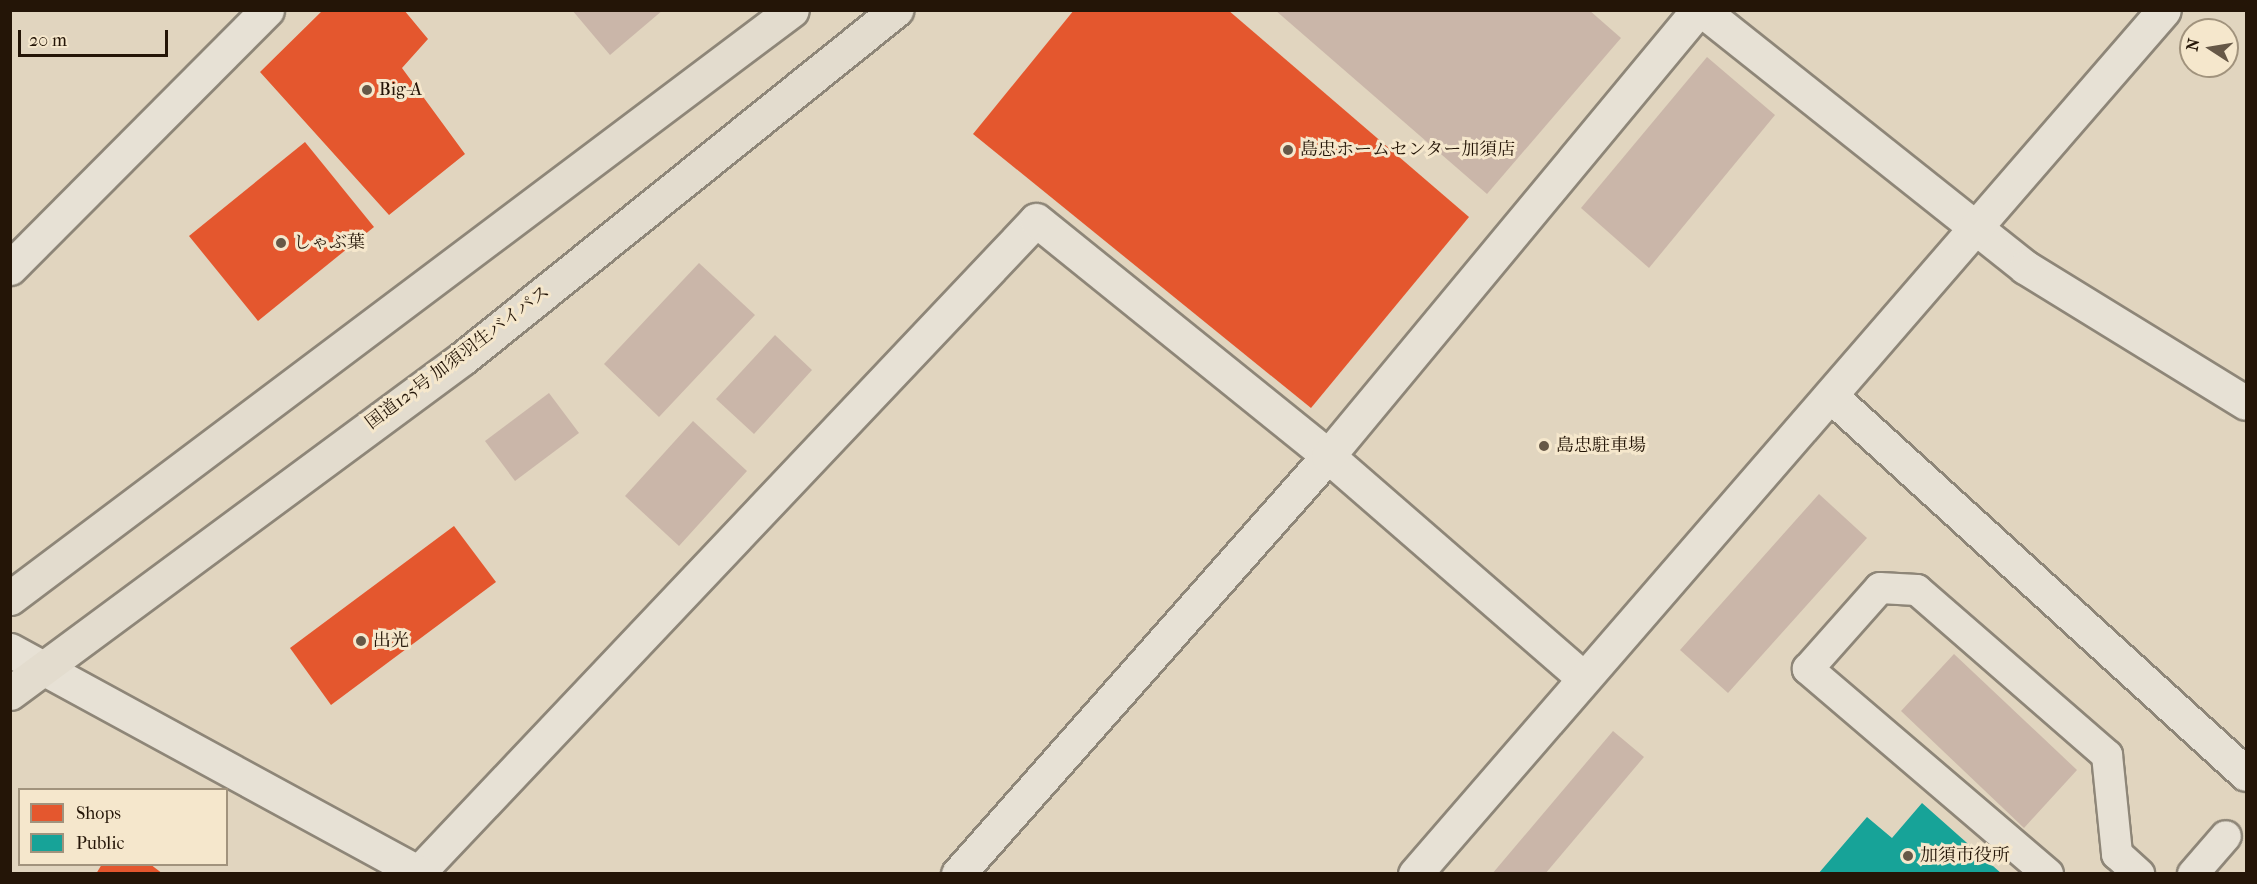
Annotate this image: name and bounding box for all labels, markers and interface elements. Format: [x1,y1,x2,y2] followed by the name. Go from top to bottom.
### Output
[21,18,171,56] scale bar
[2179,18,2239,78] north arrow
[29,30,67,51] text: 20 m
[2182,37,2203,52] text: N
[379,79,422,101] place label: Big-A
[360,83,374,97] marker: Big-A
[1300,139,1516,161] place label: 島忠ホームセンター加須店
[1281,143,1295,157] marker: 島忠ホームセンター加須店
[293,232,365,254] place label: しゃぶ葉
[274,236,288,250] marker: しゃぶ葉
[362,282,554,434] street label: 国道125号 加須羽生バイパス
[1556,435,1646,457] place label: 島忠駐車場
[1537,439,1551,453] marker: 島忠駐車場
[373,630,409,652] place label: 出光
[354,634,368,648] marker: 出光
[18,788,228,866] legend
[76,803,121,824] text: Shops
[76,833,124,854] text: Public
[1920,845,2010,867] place label: 加須市役所
[1901,849,1915,863] marker: 加須市役所

